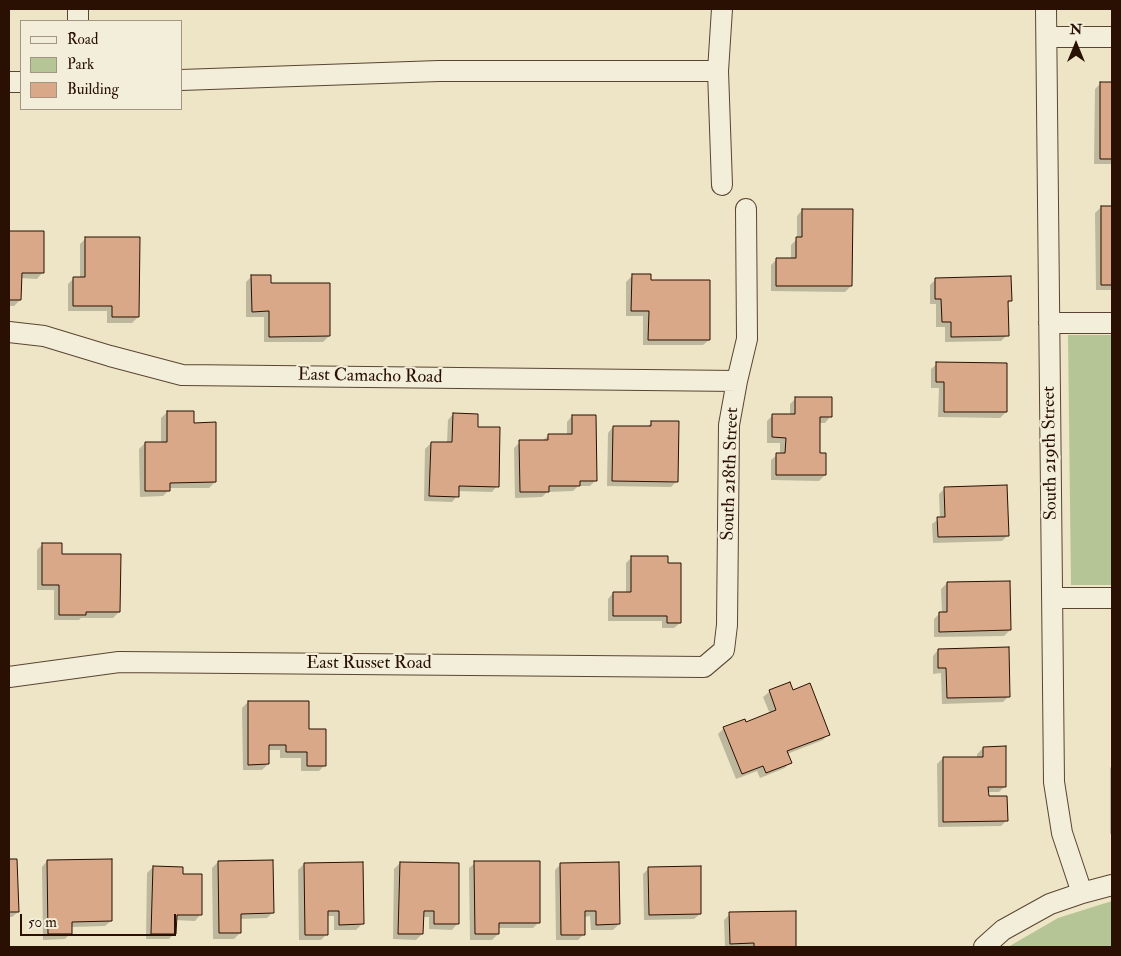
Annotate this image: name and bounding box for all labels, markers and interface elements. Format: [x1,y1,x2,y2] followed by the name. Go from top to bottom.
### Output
[20,20,182,110] legend
[1051,20,1101,70] north arrow
[1070,21,1082,38] text: N
[67,30,98,49] text: Road
[67,55,94,74] text: Park
[67,80,119,99] text: Building
[297,365,443,389] street label: East Camacho Road
[1039,386,1063,520] street label: South 219th Street
[718,407,744,541] street label: South 218th Street
[306,653,432,675] street label: East Russet Road
[22,904,179,936] scale bar
[28,913,57,932] text: 50 m

